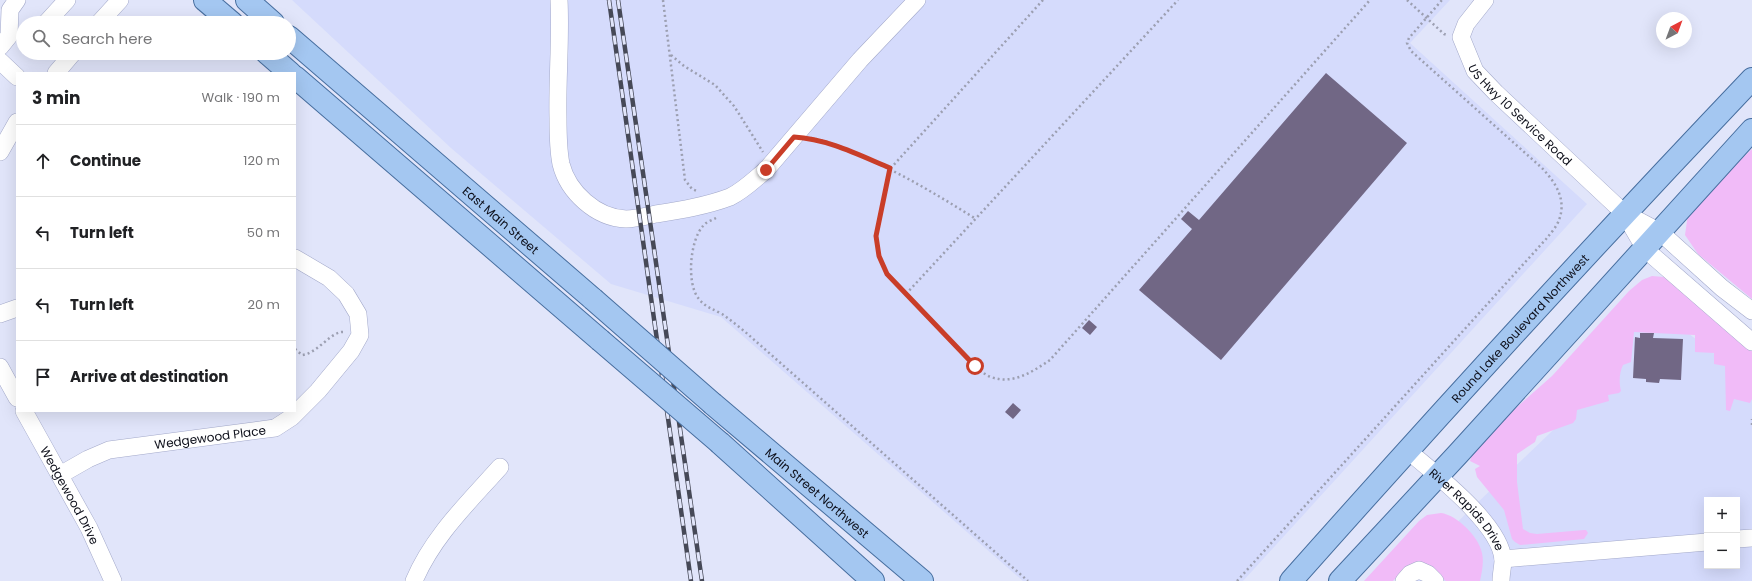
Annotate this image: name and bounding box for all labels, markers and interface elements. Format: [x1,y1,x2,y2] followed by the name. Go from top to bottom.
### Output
[1656,12,1692,48] north arrow
[16,16,296,60] search box
[30,27,52,49] icon: search
[62,28,152,49] text: Search here
[1465,61,1576,169] street label: US Hwy 10 Service Road
[32,86,80,110] text: 3 min
[202,88,280,107] text: Walk · 190 m
[32,150,54,172] icon: ahead
[70,150,141,171] text: Continue
[243,151,280,170] text: 120 m
[757,161,775,179] route end
[459,182,543,257] street label: East Main Street
[32,222,54,244] icon: left
[70,222,134,243] text: Turn left
[247,223,280,242] text: 50 m
[1447,250,1592,406] street label: Round Lake Boulevard Northwest
[32,294,54,316] icon: left
[70,294,134,315] text: Turn left
[247,295,280,314] text: 20 m
[966,357,984,375] route start
[32,366,54,388] icon: arrive
[70,366,228,387] text: Arrive at destination
[153,421,267,452] street label: Wedgewood Place
[37,443,104,547] street label: Wedgewood Drive
[762,444,873,541] street label: Main Street Northwest
[1426,464,1509,553] street label: River Rapids Drive
[1704,497,1740,569] map controls
[1704,497,1740,533] button: +
[1704,533,1740,569] button: −

